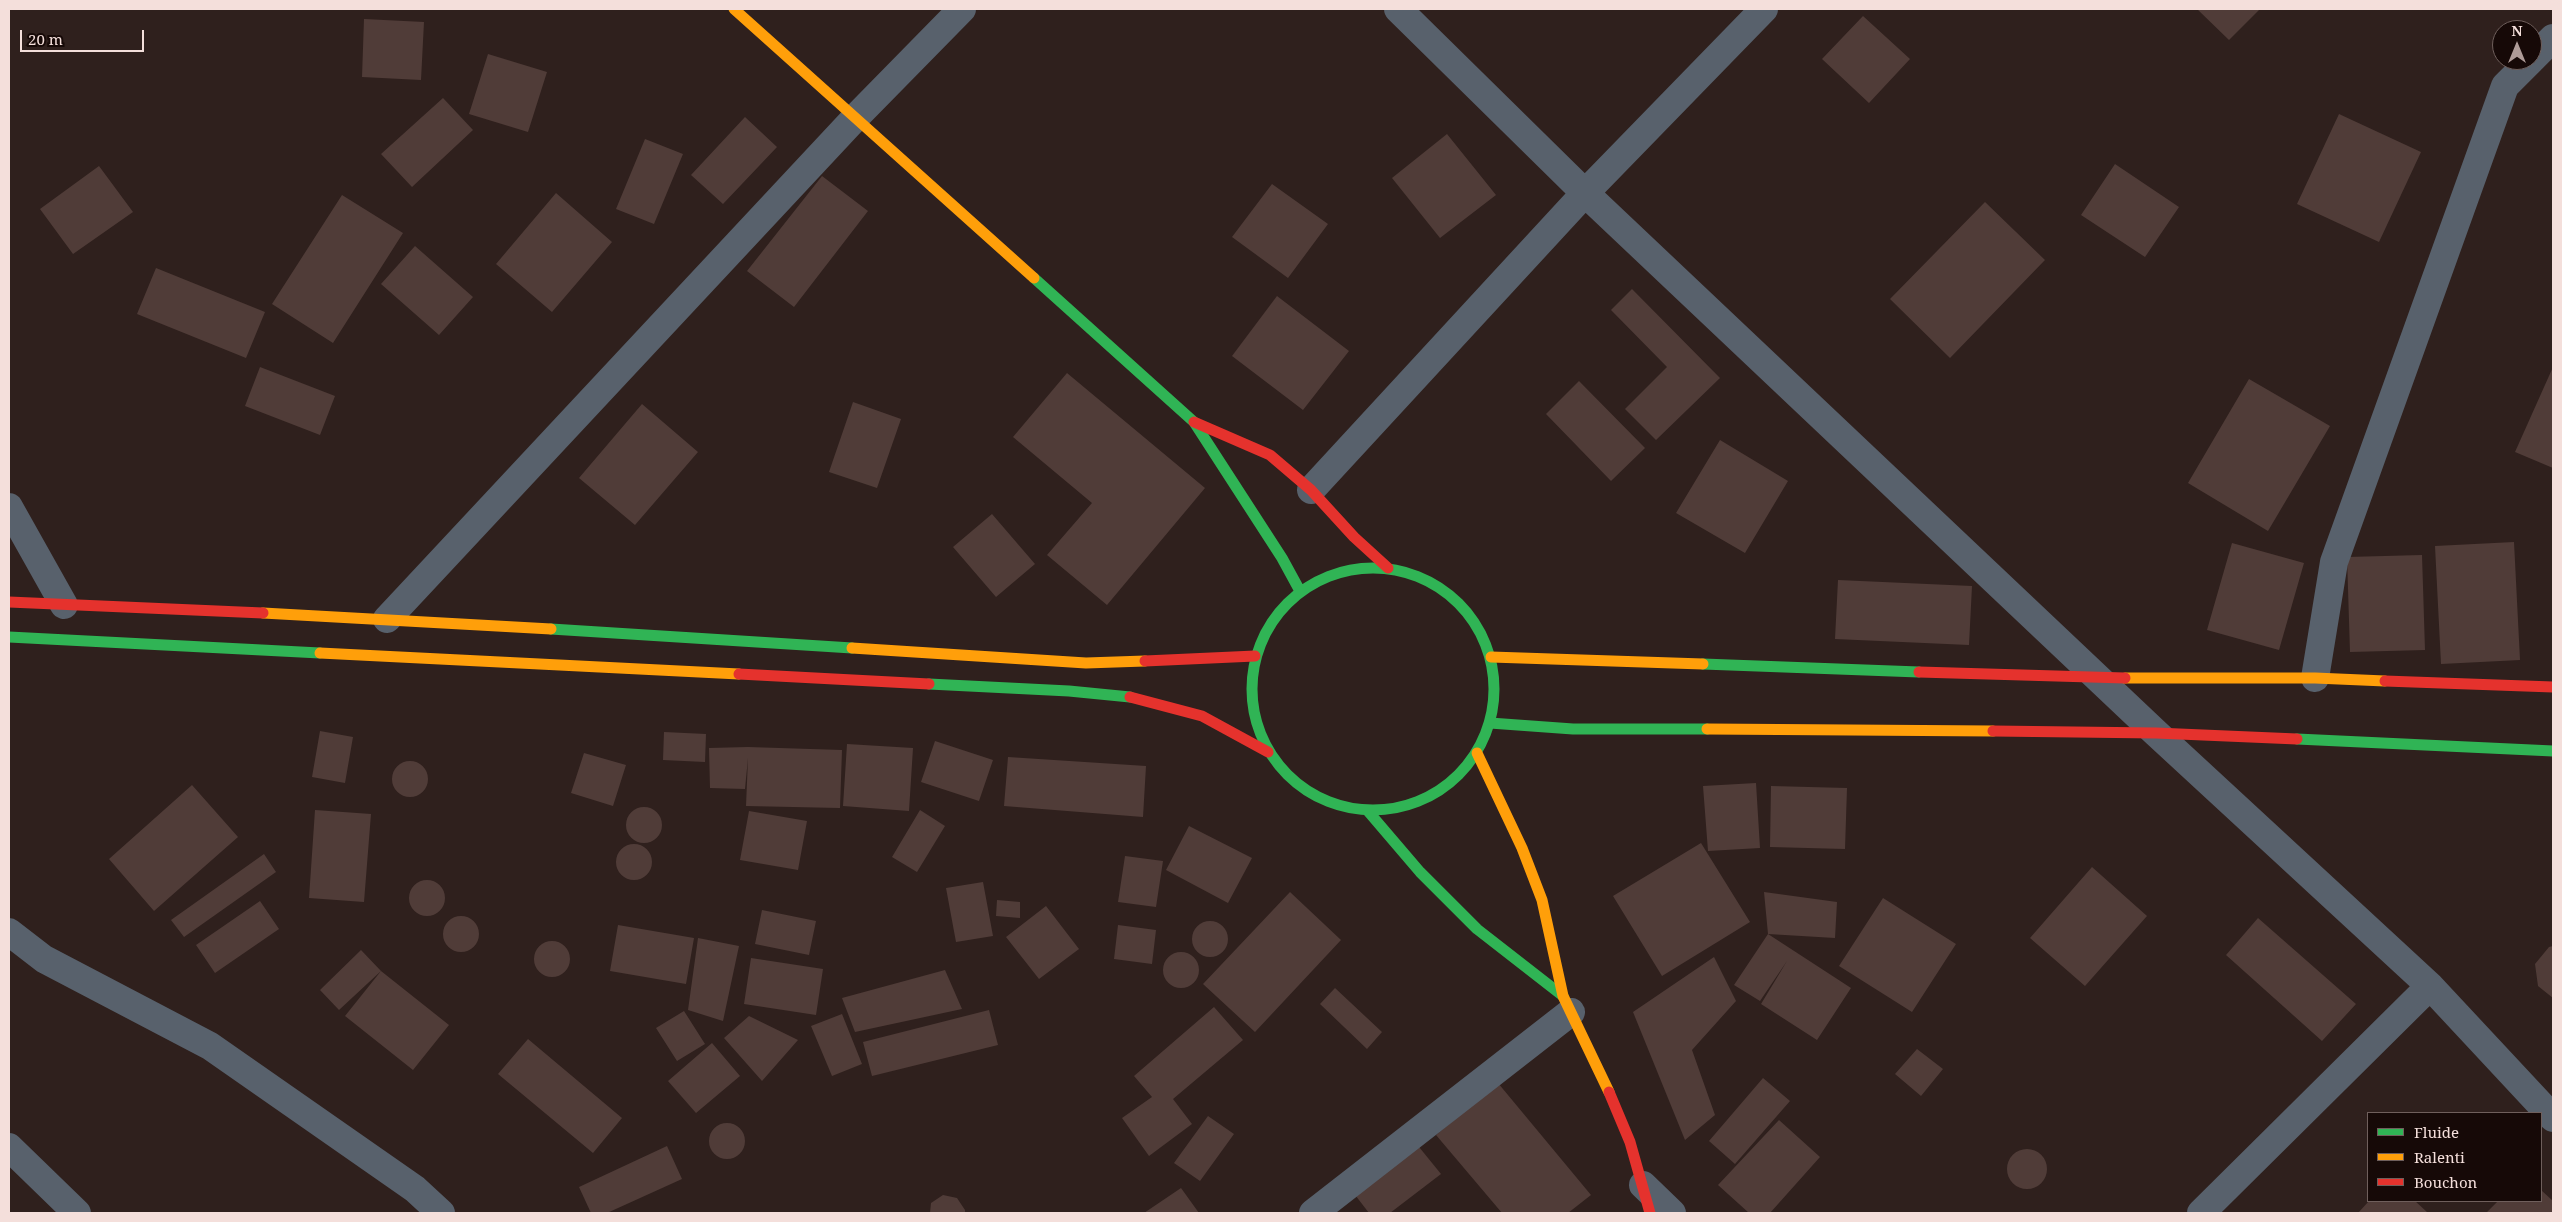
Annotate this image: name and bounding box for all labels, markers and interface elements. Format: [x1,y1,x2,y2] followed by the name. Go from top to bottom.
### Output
[22,20,146,52] scale bar
[2492,20,2542,70] north arrow
[2511,21,2523,40] text: N
[28,29,63,49] text: 20 m
[2367,1112,2542,1202] legend
[2414,1122,2459,1142] text: Fluide
[2414,1147,2465,1167] text: Ralenti
[2414,1172,2477,1192] text: Bouchon

